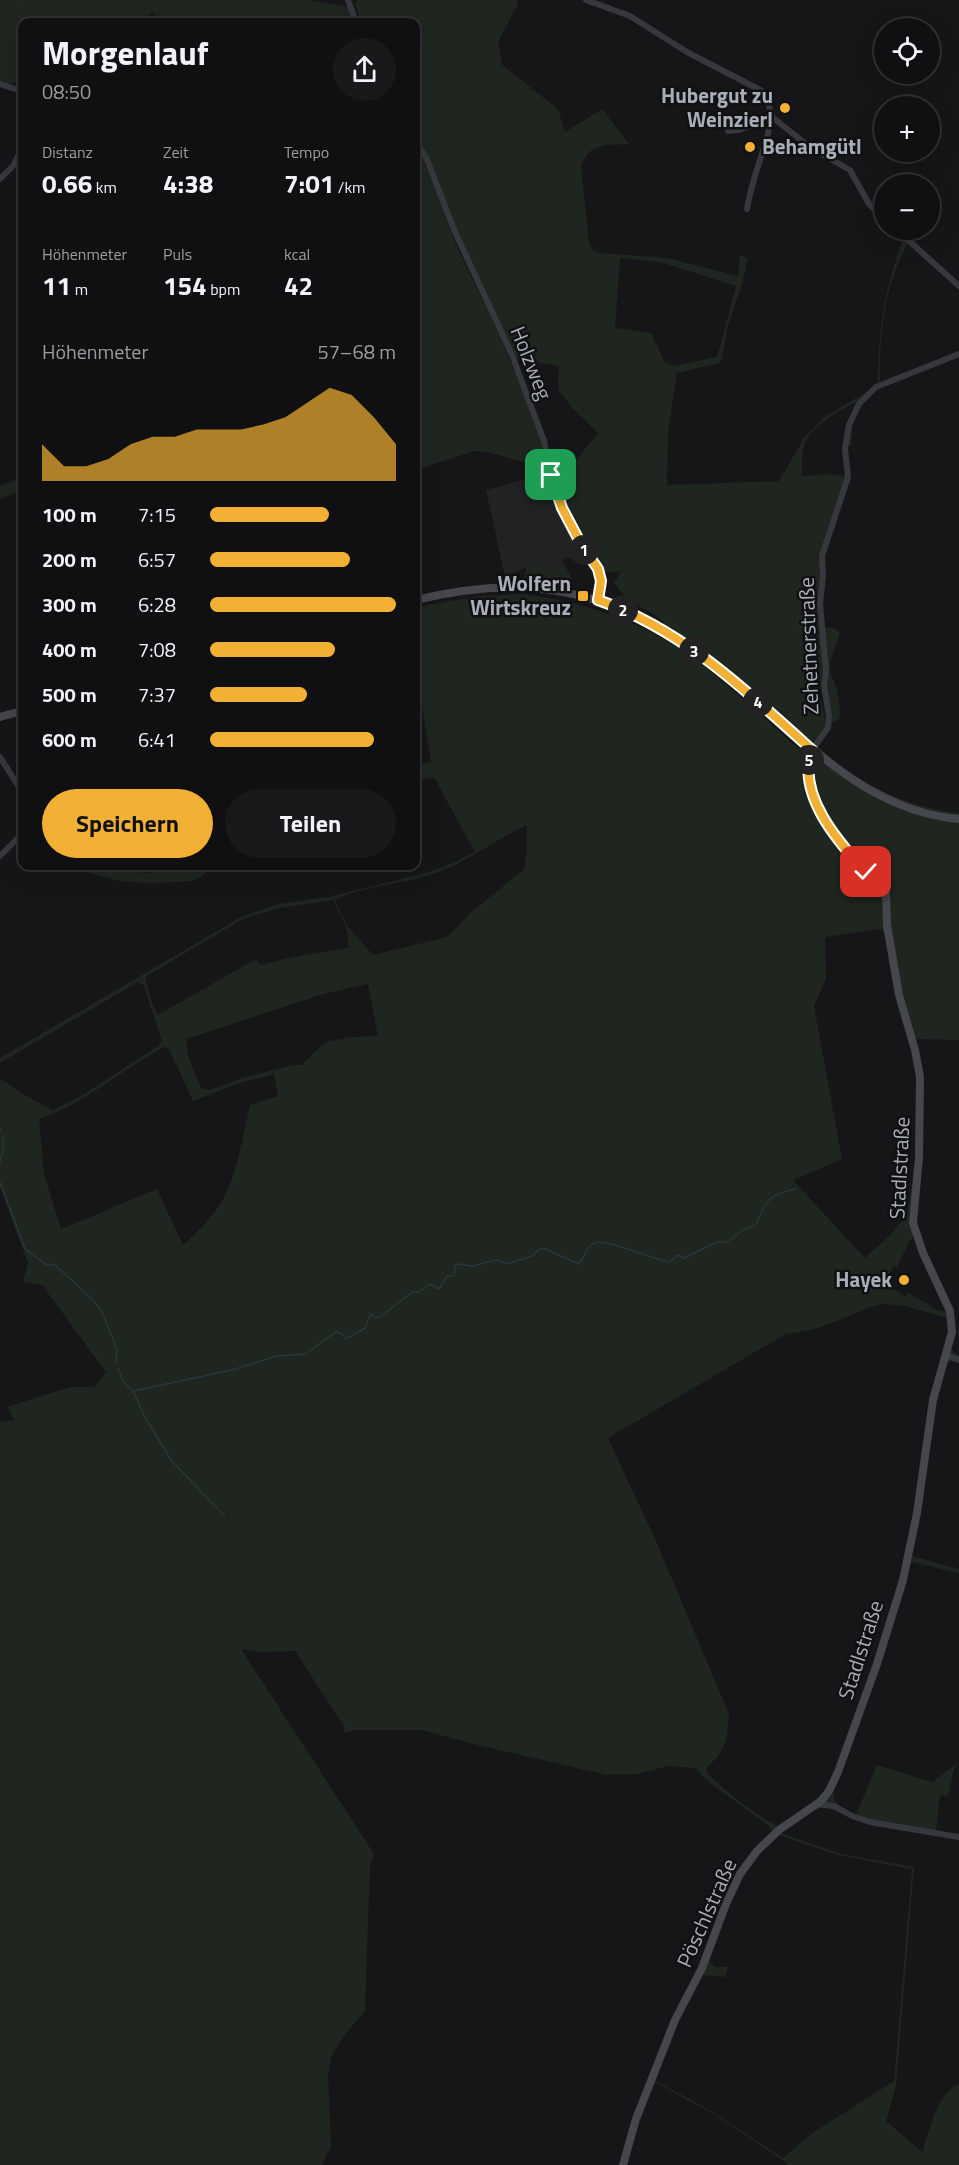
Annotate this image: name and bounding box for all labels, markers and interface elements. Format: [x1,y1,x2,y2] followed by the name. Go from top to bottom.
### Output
[874,18,940,240] map controls
[874,18,940,84] button: locate
[42,28,208,78] text: Morgenlauf
[333,38,396,101] button: share
[42,76,91,107] text: 08:50
[661,79,773,135] place label: Hubergut zu Weinzierl
[874,96,940,162] button: +
[778,101,792,115] marker: Hubergut zu Weinzierl
[762,130,862,162] place label: Behamgütl
[42,140,93,164] text: Distanz
[163,140,189,164] text: Zeit
[284,140,329,164] text: Tempo
[743,140,757,154] marker: Behamgütl
[42,164,92,203] text: 0.66
[163,164,213,203] text: 4:38
[284,164,334,203] text: 7:01
[874,174,940,240] button: −
[92,175,117,199] text: km
[334,175,366,199] text: /km
[42,242,127,266] text: Höhenmeter
[163,242,192,266] text: Puls
[284,242,310,266] text: kcal
[42,266,71,305] text: 11
[163,266,207,305] text: 154
[284,266,313,305] text: 42
[71,277,88,301] text: m
[207,277,240,301] text: bpm
[503,321,561,404] street label: Holzweg
[42,336,148,367] text: Höhenmeter
[317,336,396,367] text: 57–68 m
[525,449,576,500] pin
[534,458,567,491] icon: arrive
[42,499,97,530] text: 100 m
[138,499,176,530] text: 7:15
[569,535,599,565] pin: 1
[580,538,588,562] text: 1
[42,544,97,575] text: 200 m
[138,544,176,575] text: 6:57
[470,567,571,623] place label: Wolfern Wirtskreuz
[790,577,826,715] street label: Zehetnerstraße
[42,589,97,620] text: 300 m
[138,589,176,620] text: 6:28
[576,589,590,603] marker: Wolfern Wirtskreuz
[608,595,638,625] pin: 2
[619,598,627,622] text: 2
[42,634,97,665] text: 400 m
[138,634,176,665] text: 7:08
[679,636,709,666] pin: 3
[690,639,698,663] text: 3
[42,679,97,710] text: 500 m
[138,679,176,710] text: 7:37
[743,687,773,717] pin: 4
[754,690,762,714] text: 4
[42,724,97,755] text: 600 m
[138,724,176,755] text: 6:41
[794,745,824,775] pin: 5
[805,748,813,772] text: 5
[42,789,213,858] button: Speichern
[225,789,396,858] button: Teilen
[840,846,891,897] pin
[849,855,882,888] icon: check
[880,1116,918,1220] street label: Stadlstraße
[835,1263,892,1295] place label: Hayek
[897,1273,911,1287] marker: Hayek
[829,1596,891,1703] street label: Stadlstraße
[668,1853,744,1972] street label: Pöschlstraße

